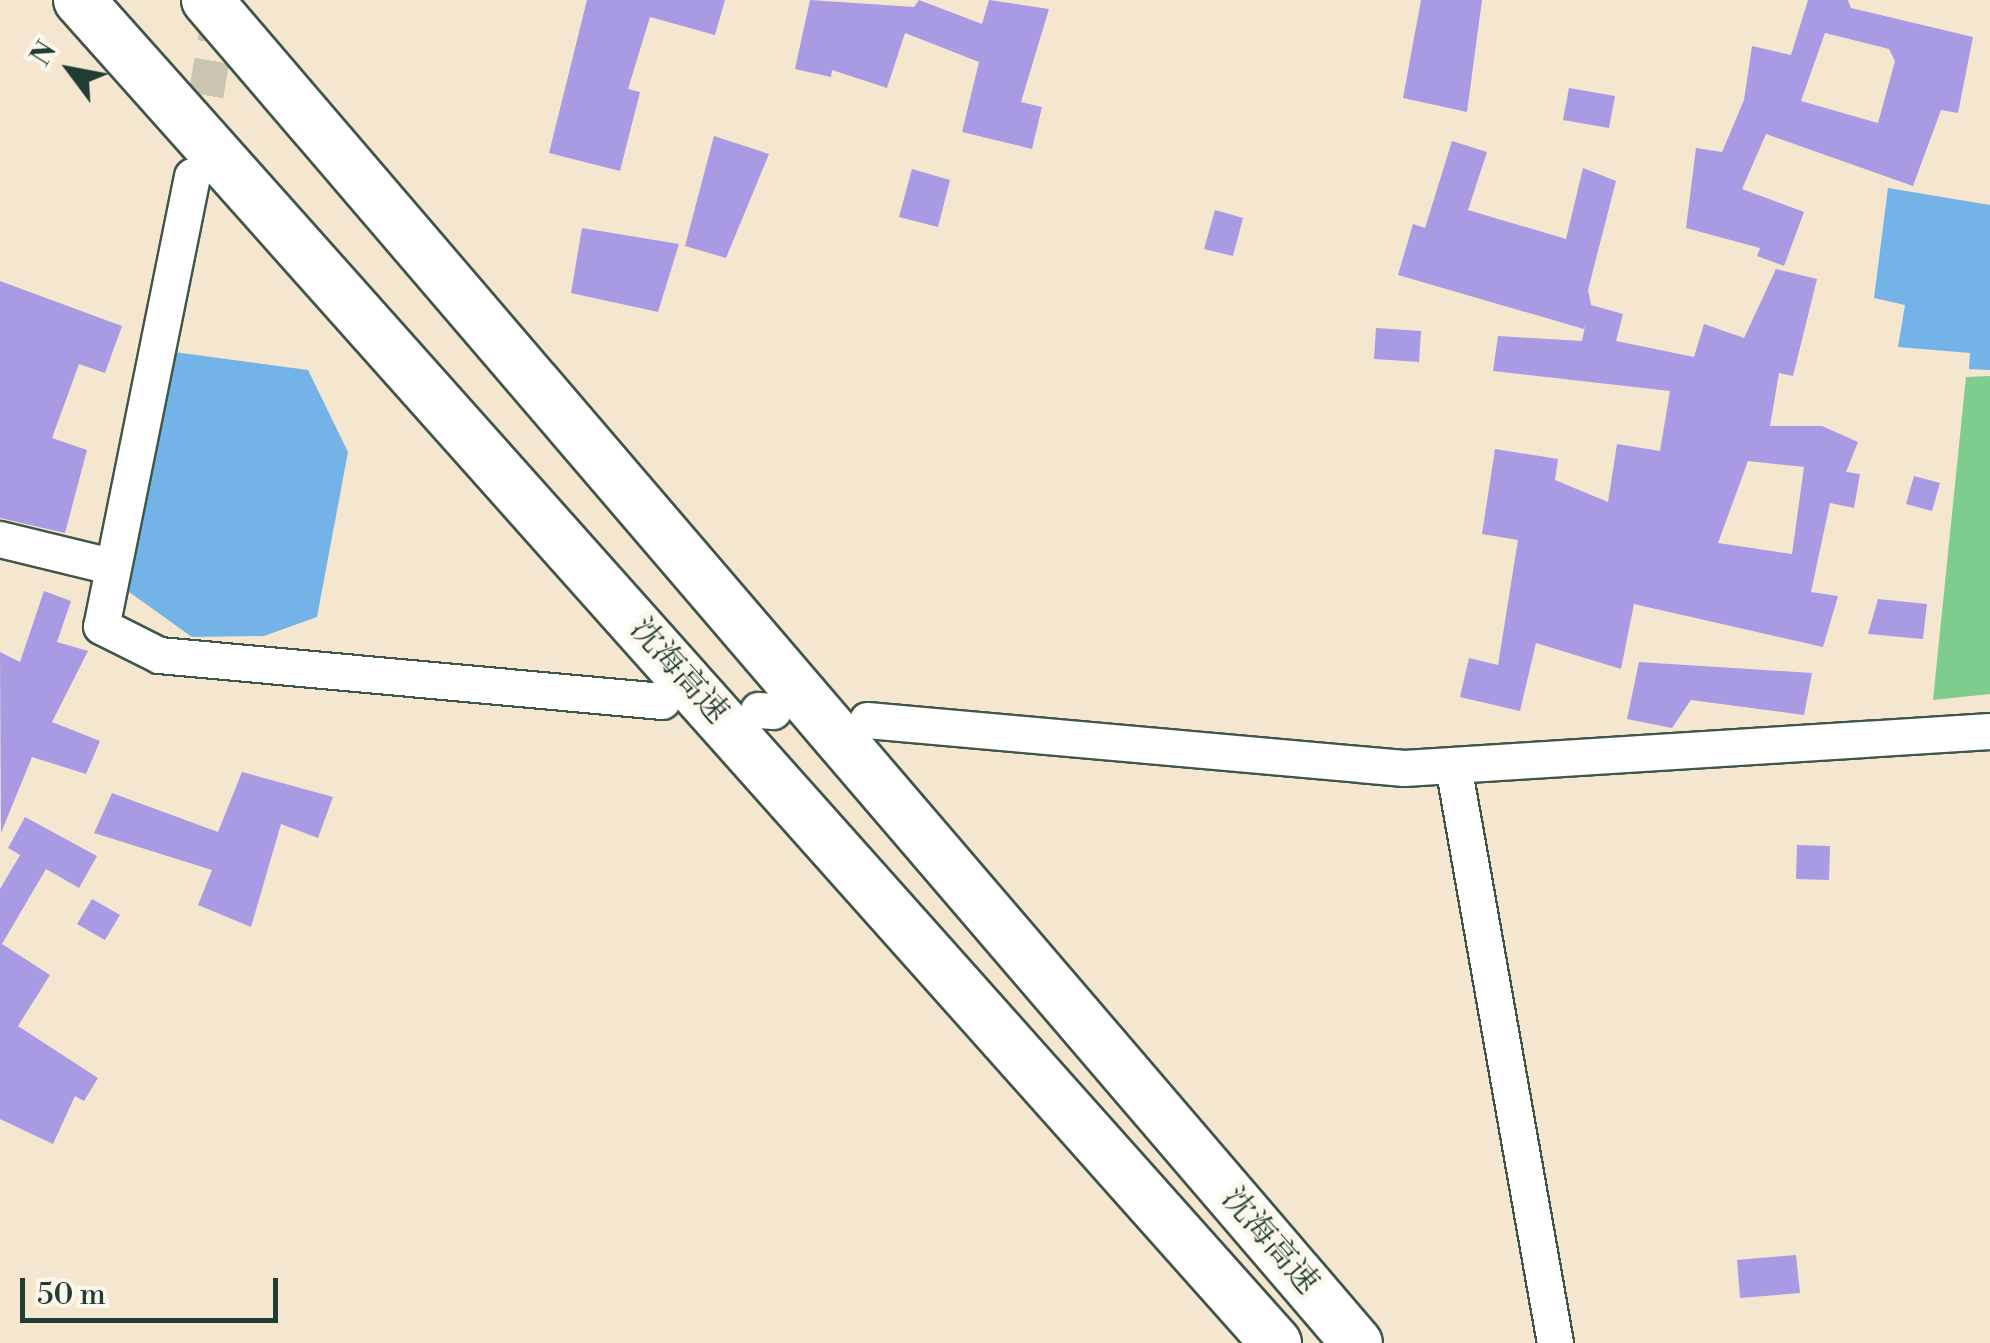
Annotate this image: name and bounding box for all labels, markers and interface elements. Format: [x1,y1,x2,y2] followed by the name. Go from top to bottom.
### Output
[20,20,120,120] north arrow
[23,35,65,73] text: N
[622,611,736,731] street label: 沈海高速
[1214,1180,1326,1302] street label: 沈海高速
[25,1258,282,1320] scale bar
[37,1276,106,1314] text: 50 m

